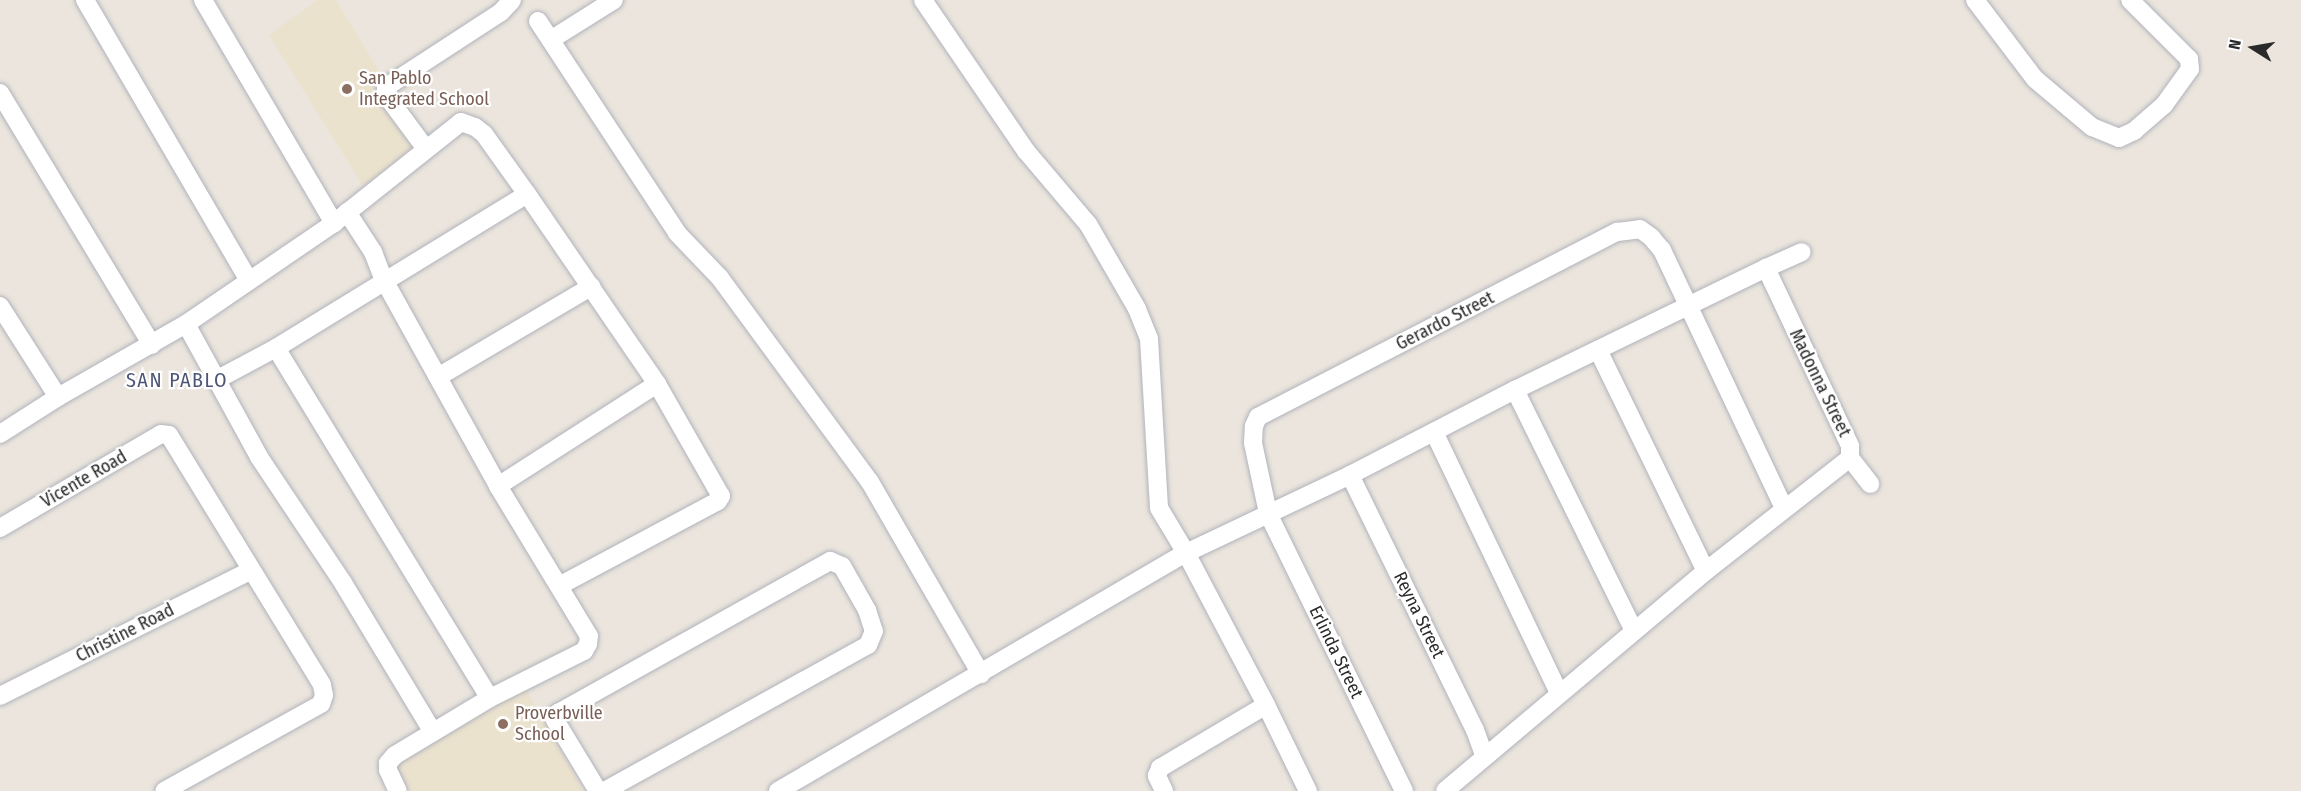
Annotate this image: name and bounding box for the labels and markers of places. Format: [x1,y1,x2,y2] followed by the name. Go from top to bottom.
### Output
[359,68,489,110] place label: San Pablo Integrated School
[340,82,354,96] marker: San Pablo Integrated School
[515,703,603,746] place label: Proverbville School
[496,717,510,731] marker: Proverbville School

